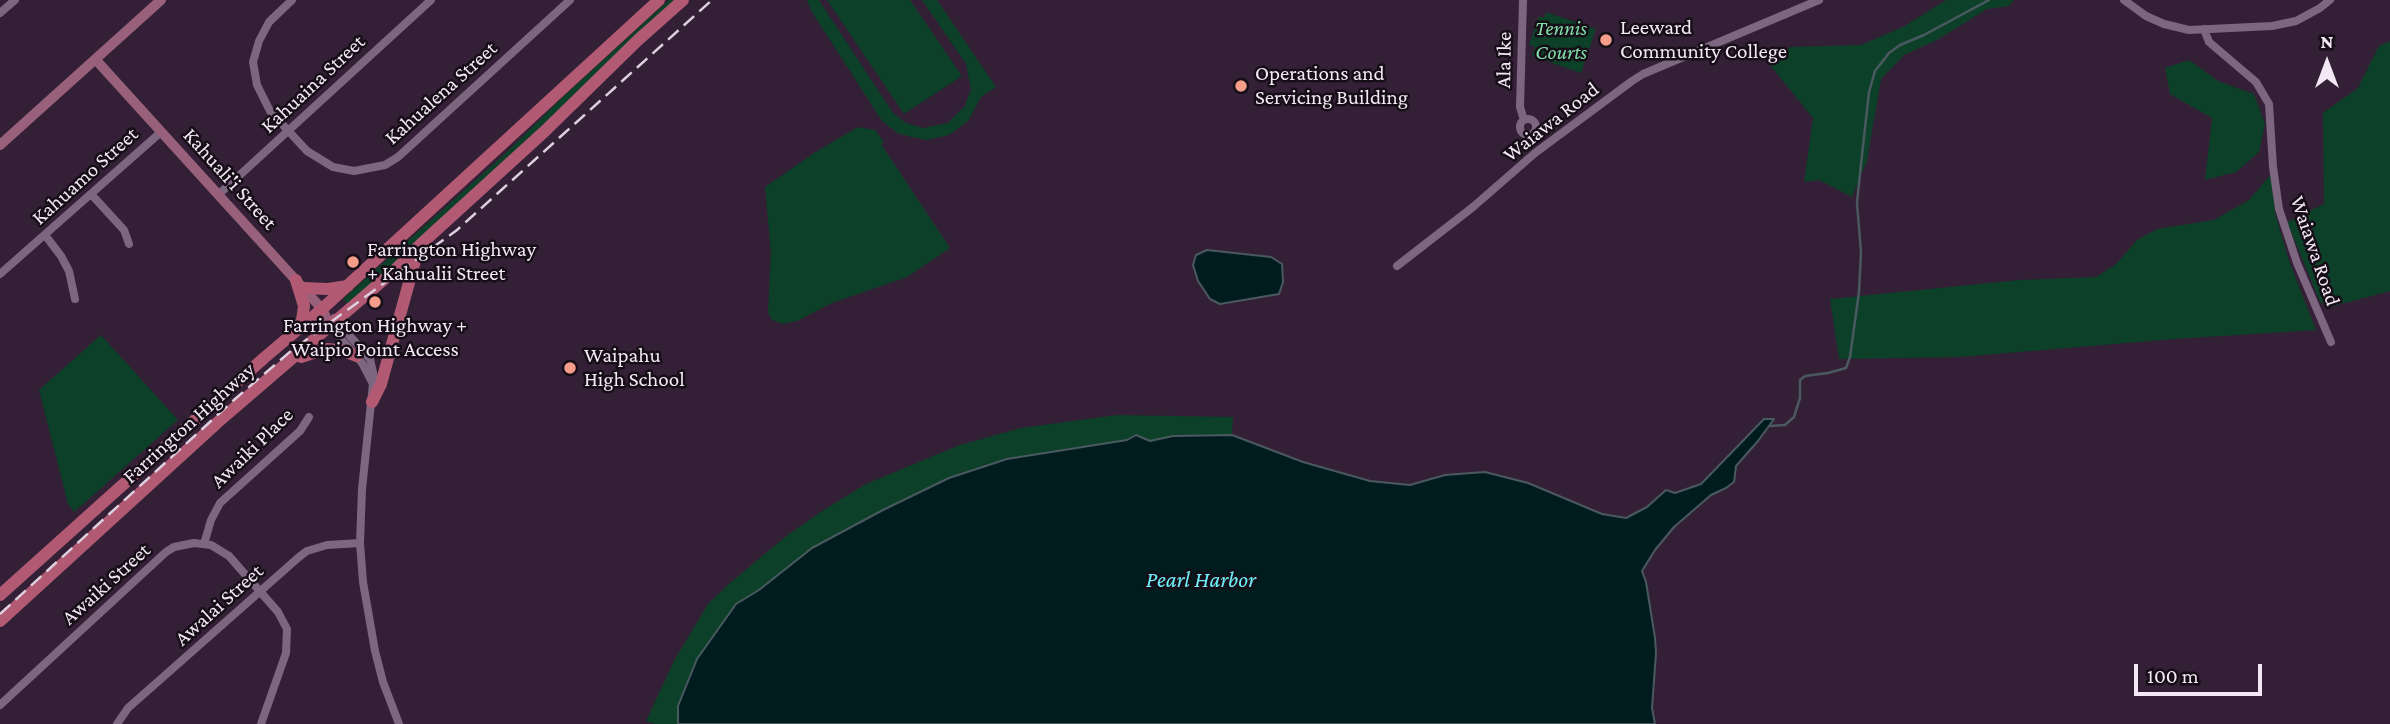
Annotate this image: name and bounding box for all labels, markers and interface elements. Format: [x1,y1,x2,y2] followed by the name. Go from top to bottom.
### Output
[1620,15,1787,65] place label: Leeward Community College
[1535,16,1587,66] park label: Tennis Courts
[2292,28,2362,98] north arrow
[256,29,370,139] street label: Kahuaina Street
[1491,31,1517,89] street label: Ala Ike
[2321,31,2333,52] text: N
[1598,32,1614,48] marker: Leeward Community College
[380,36,502,150] street label: Kahualena Street
[1255,61,1408,111] place label: Operations and Servicing Building
[1498,77,1604,167] street label: Waiawa Road
[1233,78,1249,94] marker: Operations and Servicing Building
[27,122,143,230] street label: Kahuamo Street
[178,123,282,235] street label: Kahuali'i Street
[2284,193,2346,309] street label: Waiawa Road
[367,237,536,287] place label: Farrington Highway + Kahualii Street
[345,254,361,270] marker: Farrington Highway + Kahualii Street
[367,294,383,310] marker: Farrington Highway + Waipio Point Access
[283,313,467,363] place label: Farrington Highway + Waipio Point Access
[584,343,685,393] place label: Waipahu High School
[118,357,260,489] street label: Farrington Highway
[562,360,578,376] marker: Waipahu High School
[205,402,299,494] street label: Awaiki Place
[56,538,156,630] street label: Awaiki Street
[170,559,268,651] street label: Awalai Street
[1146,566,1256,594] water label: Pearl Harbor
[2138,650,2266,694] scale bar
[2147,664,2199,688] text: 100 m

